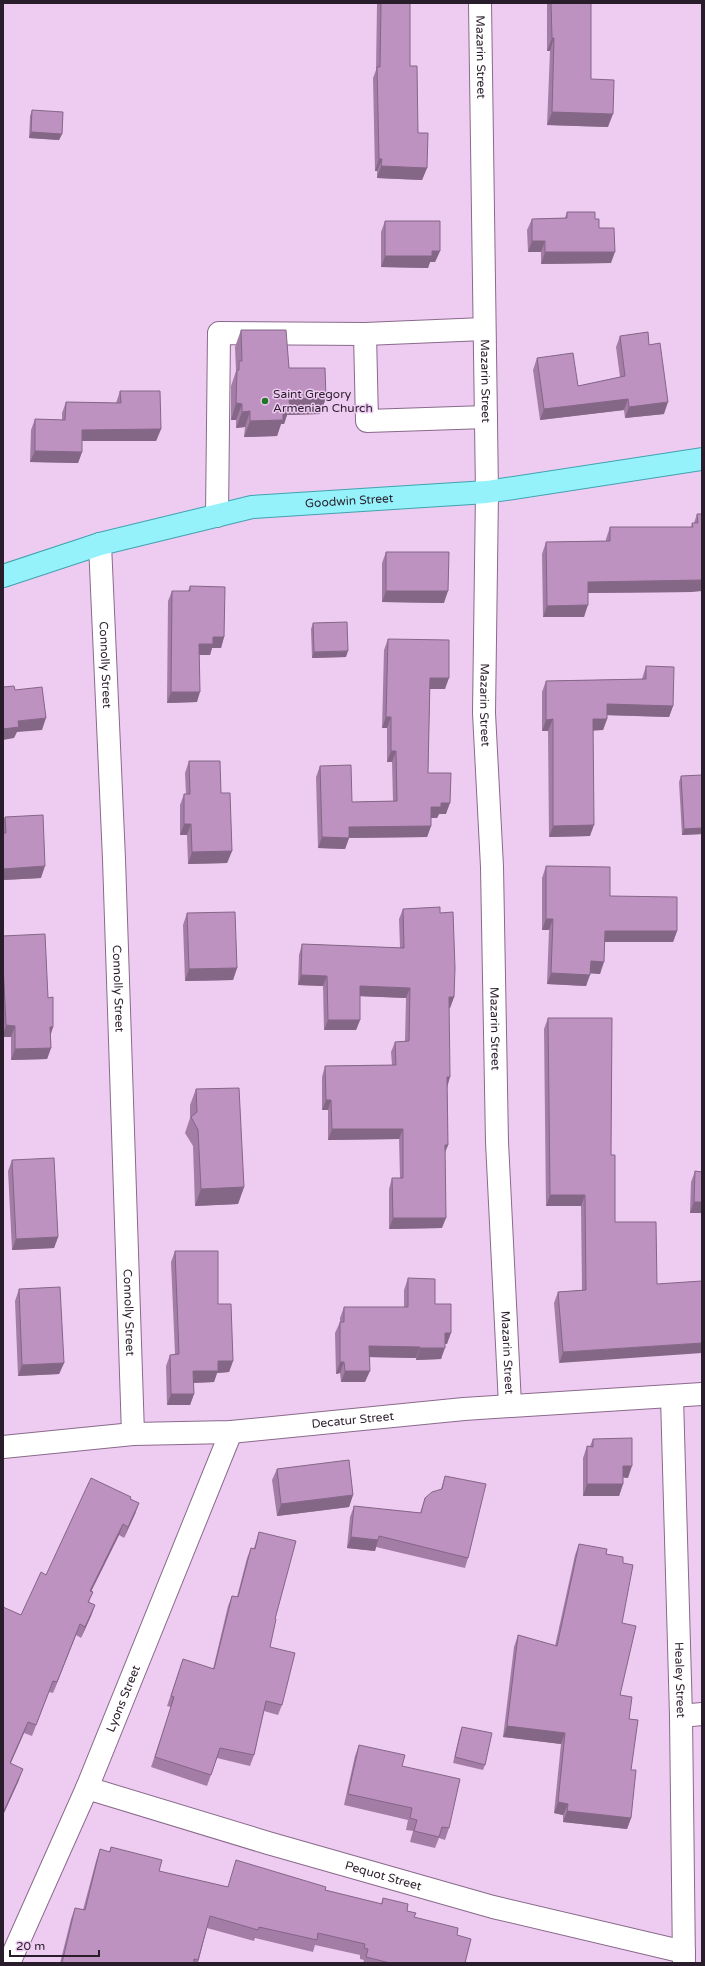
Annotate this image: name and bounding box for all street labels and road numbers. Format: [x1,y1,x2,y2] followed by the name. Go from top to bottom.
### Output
[473,15,488,99] street label: Mazarin Street
[478,339,493,423] street label: Mazarin Street
[305,491,394,511] street label: Goodwin Street
[96,621,114,709] street label: Connolly Street
[477,663,493,747] street label: Mazarin Street
[110,945,127,1033] street label: Connolly Street
[487,987,503,1071] street label: Mazarin Street
[121,1269,137,1357] street label: Connolly Street
[498,1310,516,1395] street label: Mazarin Street
[311,1409,395,1431] street label: Decatur Street
[672,1642,688,1719] street label: Healey Street
[103,1663,143,1734] street label: Lyons Street
[343,1858,424,1893] street label: Pequot Street

